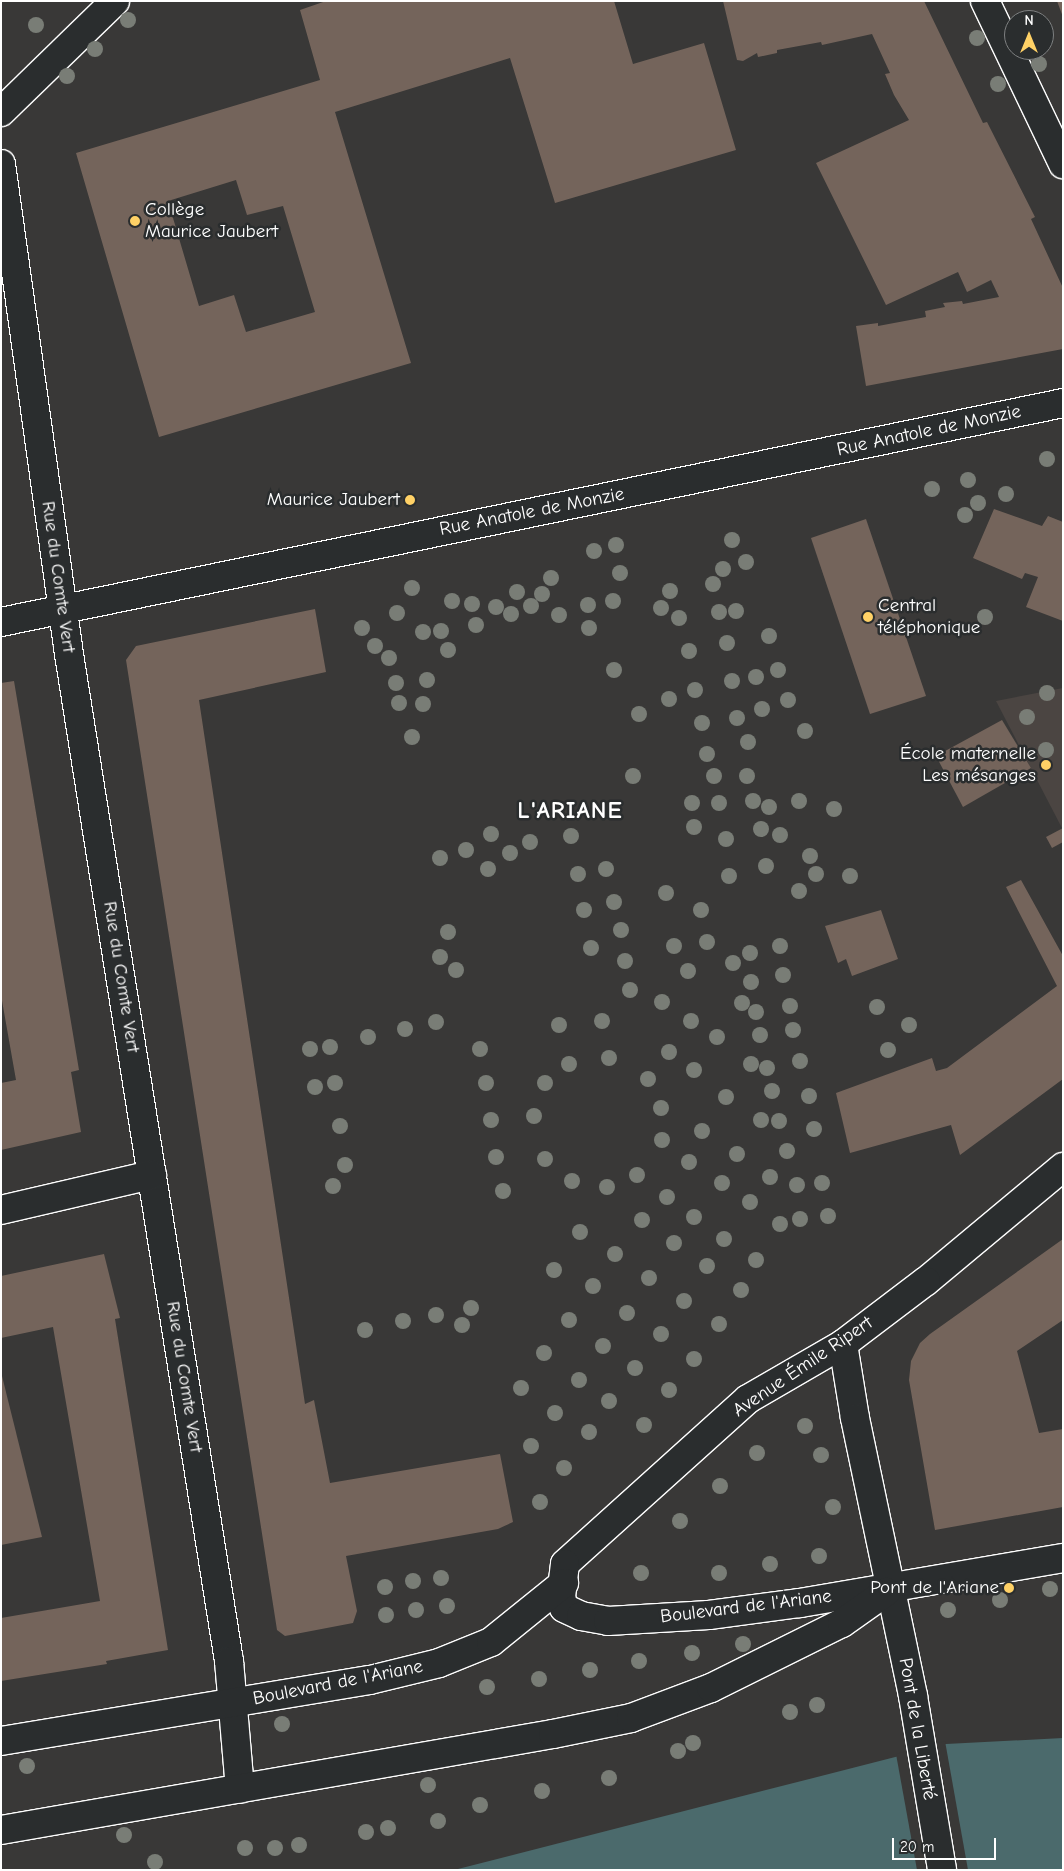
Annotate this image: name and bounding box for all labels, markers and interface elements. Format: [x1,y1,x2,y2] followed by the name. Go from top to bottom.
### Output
[1004,10,1054,60] north arrow
[1024,12,1034,29] text: N
[145,199,278,243] place label: Collège Maurice Jaubert
[129,215,141,227] marker: Collège Maurice Jaubert
[835,400,1023,462] street label: Rue Anatole de Monzie
[438,483,626,541] street label: Rue Anatole de Monzie
[267,489,400,511] place label: Maurice Jaubert
[404,494,416,506] marker: Maurice Jaubert
[36,500,80,654] street label: Rue du Comte Vert
[878,595,980,639] place label: Central téléphonique
[862,611,874,623] marker: Central téléphonique
[900,743,1036,787] place label: École maternelle Les mésanges
[1040,759,1052,771] marker: École maternelle Les mésanges
[516,797,624,825] district label: L'ARIANE
[98,900,144,1054] street label: Rue du Comte Vert
[161,1300,207,1454] street label: Rue du Comte Vert
[729,1312,877,1422] street label: Avenue Émile Ripert
[870,1577,999,1599] place label: Pont de l'Ariane
[1003,1582,1015,1594] marker: Pont de l'Ariane
[659,1585,833,1629] street label: Boulevard de l'Ariane
[251,1655,425,1711] street label: Boulevard de l'Ariane
[893,1656,941,1802] street label: Pont de la Liberté
[894,1828,998,1860] scale bar
[900,1838,934,1856] text: 20 m

